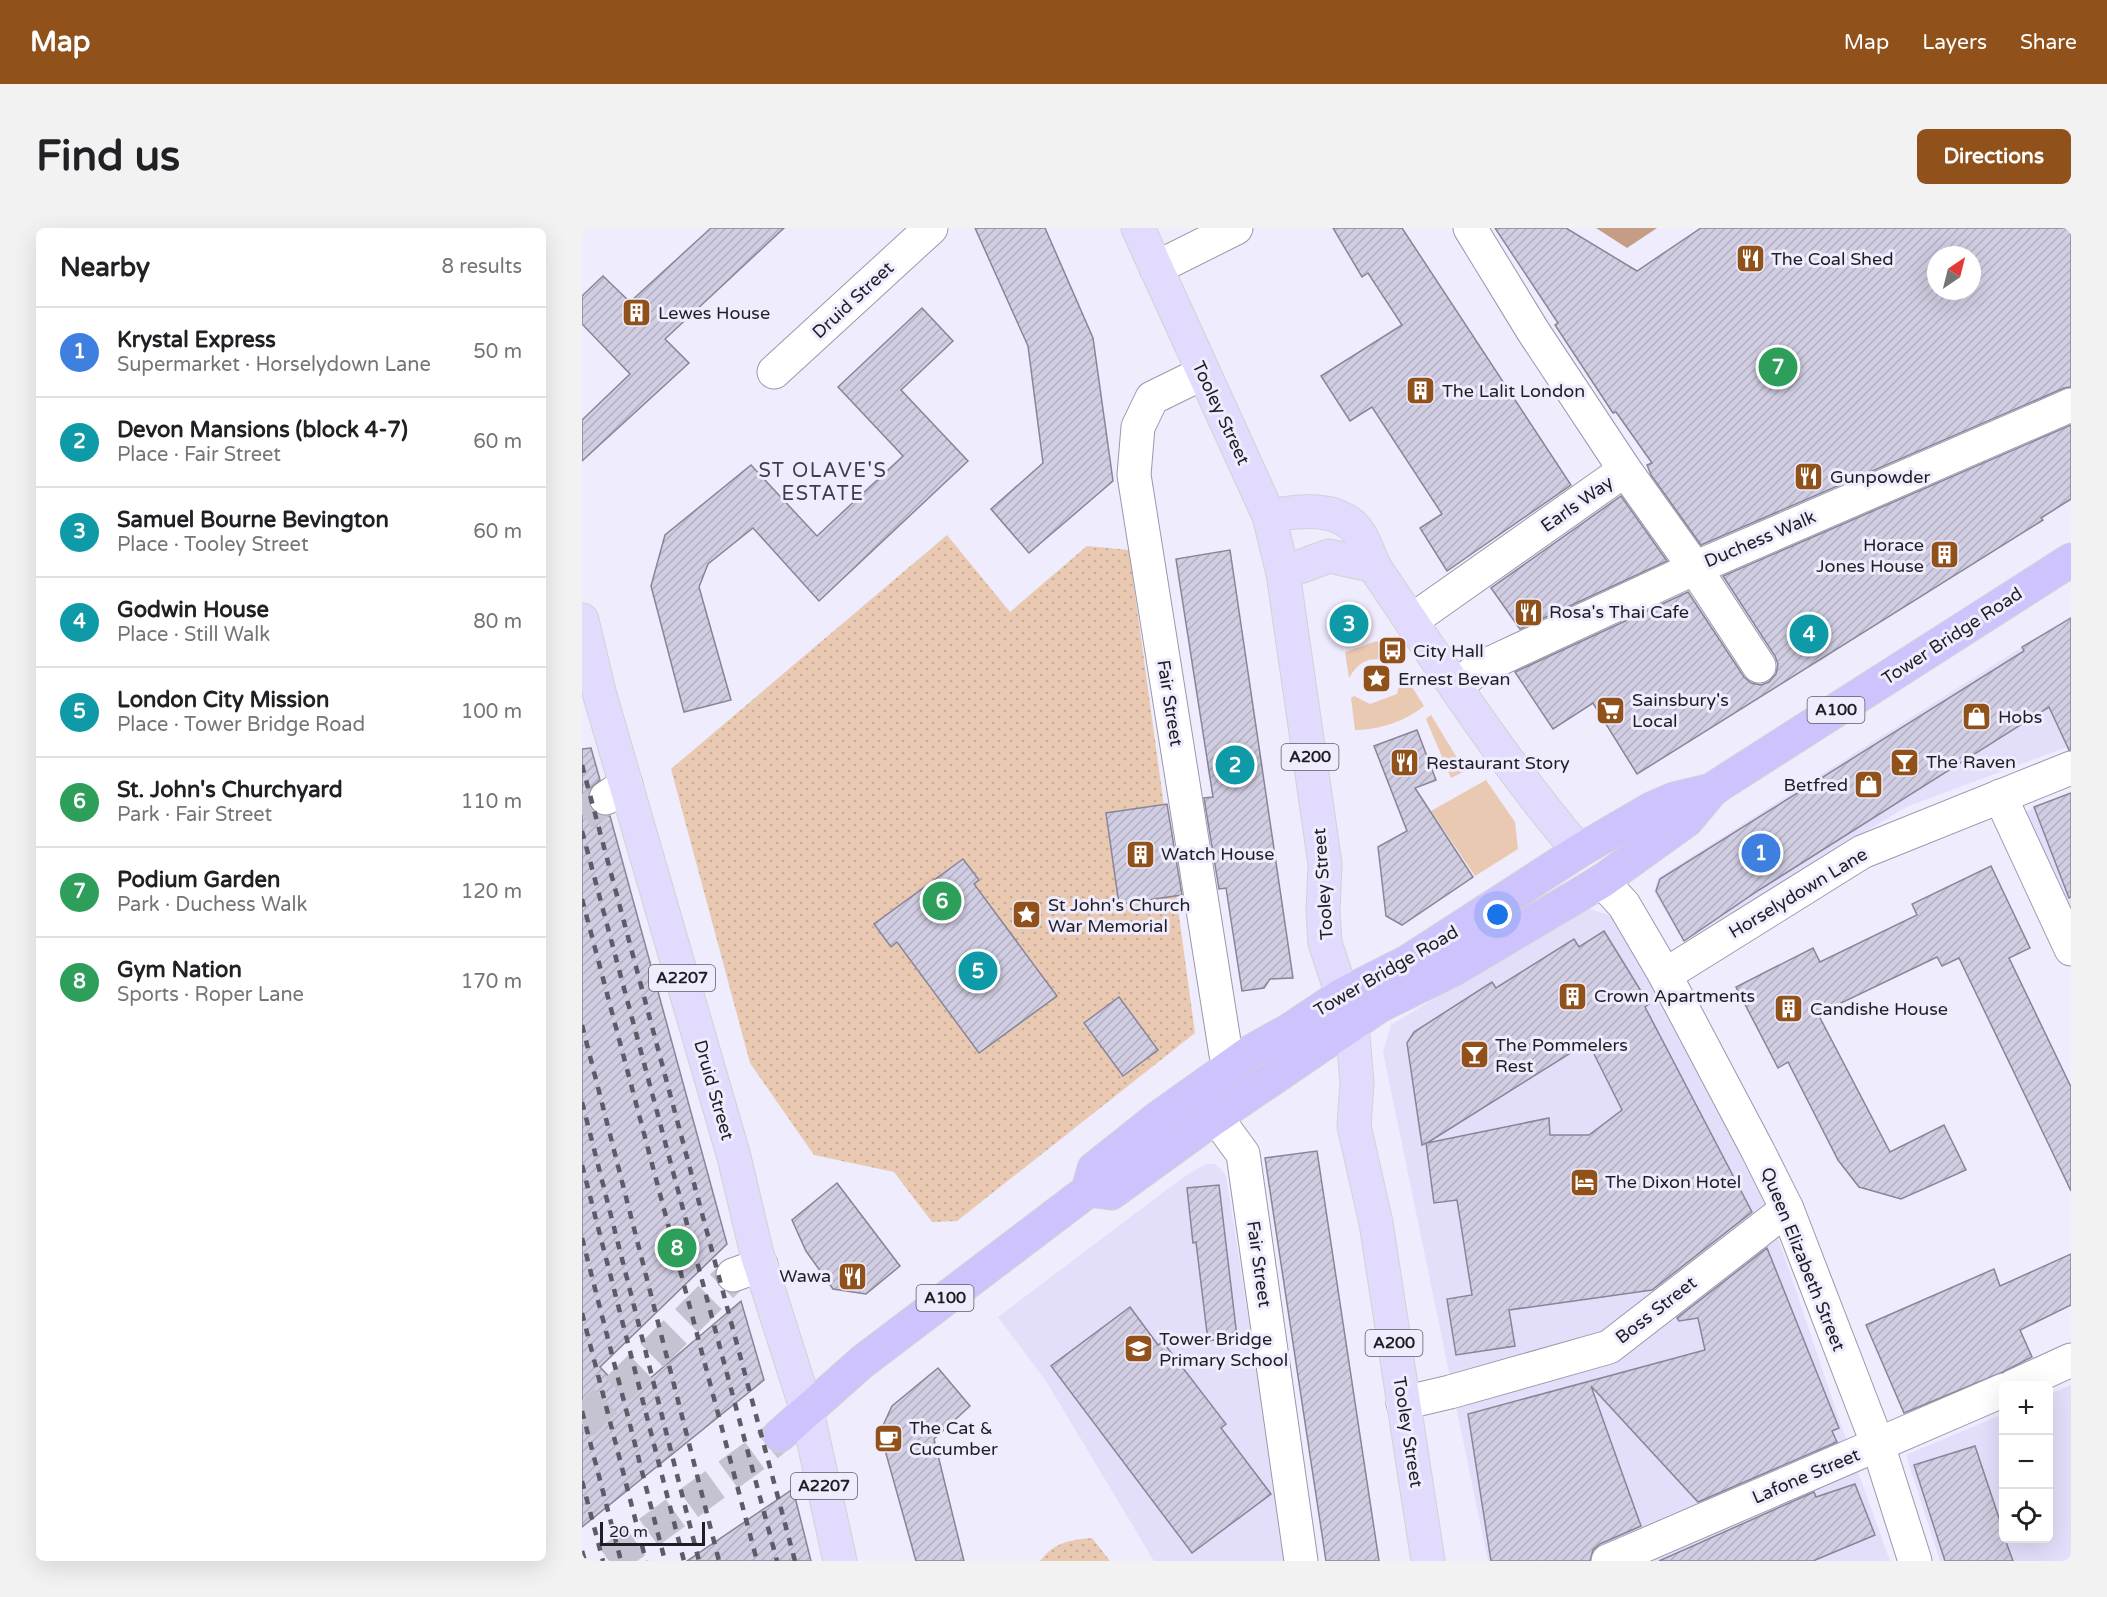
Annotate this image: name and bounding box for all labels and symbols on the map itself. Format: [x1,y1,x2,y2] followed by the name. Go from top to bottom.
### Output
[1734,243,1766,275] restaurant icon: The Coal Shed
[1927,246,1981,300] north arrow
[1771,248,1894,270] place label: The Coal Shed
[808,257,898,343] street label: Druid Street
[621,297,653,329] building icon: Lewes House
[658,302,770,324] place label: Lewes House
[1758,344,1798,390] pin: 7
[1187,358,1255,469] street label: Tooley Street
[1405,375,1437,407] building icon: The Lalit London
[1442,380,1585,402] place label: The Lalit London
[759,459,887,506] district label: ST OLAVE'S ESTATE
[1793,461,1825,493] restaurant icon: Gunpowder
[1830,466,1930,488] place label: Gunpowder
[1537,471,1618,537] street label: Earls Way
[1701,506,1819,572] street label: Duchess Walk
[1816,534,1924,577] place label: Horace Jones House
[1929,539,1961,571] building icon: Horace Jones House
[1878,582,2026,690] street label: Tower Bridge Road
[1512,596,1544,628] restaurant icon: Rosa's Thai Cafe
[1549,601,1689,623] place label: Rosa's Thai Cafe
[1330,602,1368,646] pin: 3
[1790,612,1828,656] pin: 4
[1376,635,1408,667] bus stop icon: City Hall
[1413,640,1484,662] place label: City Hall
[1152,658,1188,748] street label: Fair Street
[1361,663,1393,695] place icon: Ernest Bevan
[1398,668,1511,690] place label: Ernest Bevan
[1632,689,1729,732] place label: Sainsbury's Local
[1595,694,1627,726] supermarket icon: Sainsbury's Local
[1808,697,1864,723] road number: A100
[1961,701,1993,733] shop icon: Hobs
[1998,706,2042,728] place label: Hobs
[1216,742,1254,788] pin: 2
[1282,744,1338,770] road number: A200
[1889,746,1921,778] bar icon: The Raven
[1389,747,1421,779] restaurant icon: Restaurant Story
[1926,751,2016,773] place label: The Raven
[1426,752,1570,774] place label: Restaurant Story
[1853,769,1885,801] shop icon: Betfred
[1784,774,1848,796] place label: Betfred
[1308,827,1338,941] street label: Tooley Street
[1742,830,1780,876] pin: 1
[1124,838,1156,870] building icon: Watch House
[1161,843,1274,865] place label: Watch House
[1725,843,1871,943] street label: Horselydown Lane
[922,878,962,924] pin: 6
[1048,894,1190,937] place label: St John's Church War Memorial
[1011,899,1043,931] place icon: St John's Church War Memorial
[1483,900,1512,929] your location
[1310,921,1462,1021] street label: Tower Bridge Road
[958,948,998,994] pin: 5
[649,965,715,991] road number: A2207
[1557,980,1589,1012] building icon: Crown Apartments
[1594,985,1755,1007] place label: Crown Apartments
[1773,993,1805,1025] building icon: Candishe House
[1810,998,1948,1020] place label: Candishe House
[1495,1034,1628,1077] place label: The Pommelers Rest
[689,1037,739,1143] street label: Druid Street
[1458,1039,1490,1071] bar icon: The Pommelers Rest
[1756,1164,1850,1354] street label: Queen Elizabeth Street
[1568,1166,1600,1198] hotel icon: The Dixon Hotel
[1605,1171,1741,1193] place label: The Dixon Hotel
[1242,1219,1276,1309] street label: Fair Street
[658,1226,697,1270] pin: 8
[836,1260,868,1292] restaurant icon: Wawa
[779,1265,831,1287] place label: Wawa
[1611,1271,1701,1348] street label: Boss Street
[916,1285,974,1311] road number: A100
[1159,1328,1288,1371] place label: Tower Bridge Primary School
[1366,1330,1422,1356] road number: A200
[1122,1333,1154,1365] school or university icon: Tower Bridge Primary School
[1388,1375,1428,1489] street label: Tooley Street
[909,1417,998,1460] place label: The Cat & Cucumber
[872,1422,904,1454] cafe icon: The Cat & Cucumber
[1749,1443,1863,1509] street label: Lafone Street
[791,1473,857,1499] road number: A2207
[600,1519,705,1546] scale bar

